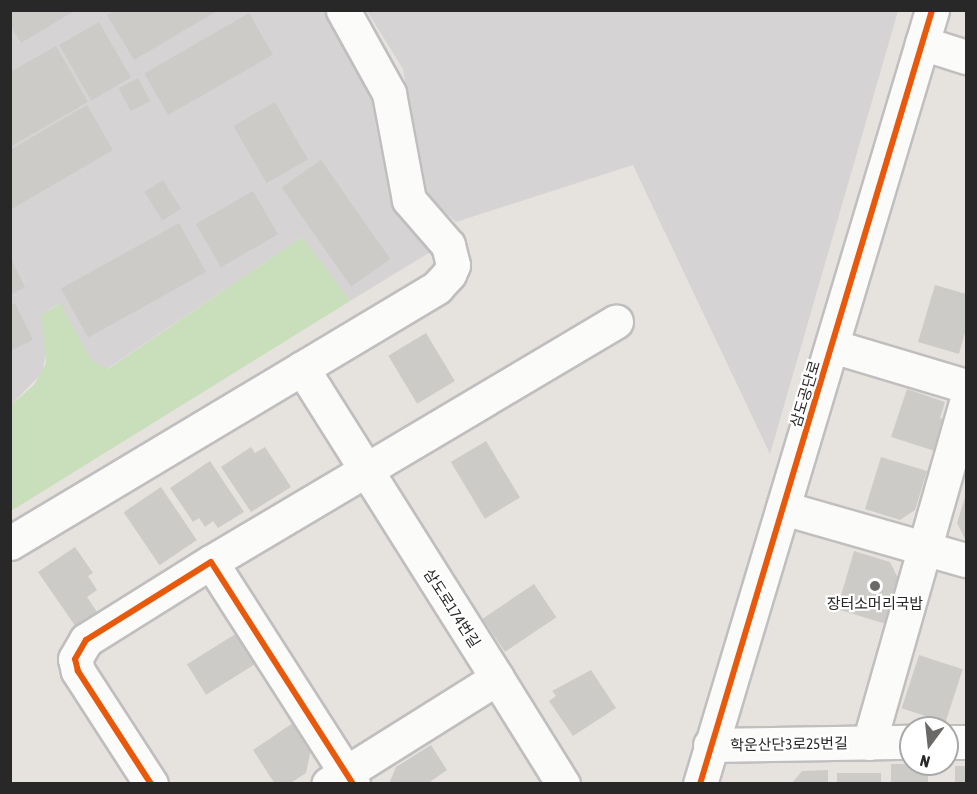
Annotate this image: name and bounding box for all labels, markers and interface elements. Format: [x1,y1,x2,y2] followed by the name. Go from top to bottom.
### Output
[786,358,824,430] street label: 삼도공단로
[420,565,484,651] street label: 삼도로174번길
[868,579,882,593] marker: 장터소머리국밥
[827,595,923,613] place label: 장터소머리국밥
[899,716,959,776] north arrow
[730,734,848,754] street label: 학운산단3로25번길
[918,752,932,771] text: N

